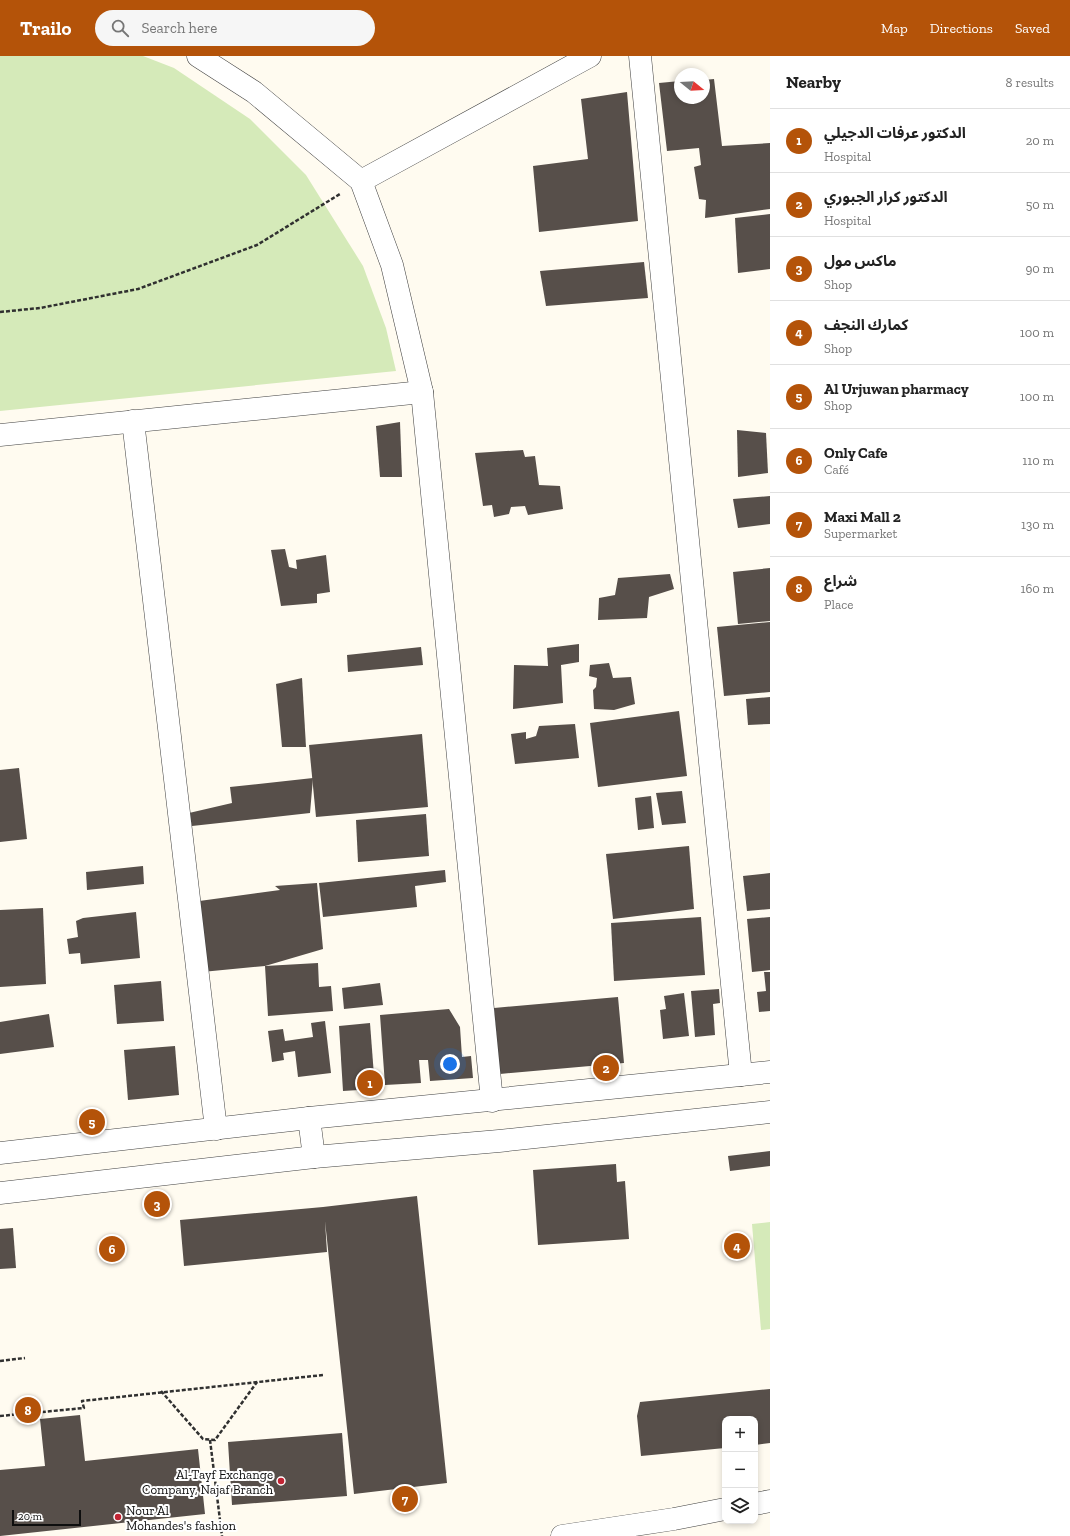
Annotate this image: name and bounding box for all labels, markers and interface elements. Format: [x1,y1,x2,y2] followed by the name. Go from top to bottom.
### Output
[95,10,375,46] search box
[20,17,71,40] text: Trailo
[109,17,131,39] icon: search
[141,19,217,37] text: Search here
[881,20,908,37] text: Map
[930,20,993,37] text: Directions
[1015,20,1050,37] text: Saved
[674,68,710,104] north arrow
[786,72,841,92] text: Nearby
[1006,75,1054,90] text: 8 results
[824,124,966,142] text: الدكتور عرفات الدجيلي
[796,133,802,148] text: 1
[1026,133,1054,148] text: 20 m
[824,149,871,164] text: Hospital
[824,188,948,206] text: الدكتور كرار الجبوري
[796,197,802,212] text: 2
[1026,197,1054,212] text: 50 m
[824,213,871,228] text: Hospital
[824,252,896,270] text: ماكس مول
[796,261,802,276] text: 3
[1025,261,1054,276] text: 90 m
[824,277,852,292] text: Shop
[824,316,908,334] text: كمارك النجف
[795,325,803,340] text: 4
[1020,325,1054,340] text: 100 m
[824,341,852,356] text: Shop
[824,380,969,398] text: Al Urjuwan pharmacy
[796,389,802,404] text: 5
[1020,389,1054,404] text: 100 m
[824,398,852,413] text: Shop
[824,444,888,462] text: Only Cafe
[796,453,802,468] text: 6
[1022,453,1054,468] text: 110 m
[824,462,849,477] text: Café
[824,508,901,526] text: Maxi Mall 2
[796,517,802,532] text: 7
[1021,517,1054,532] text: 130 m
[824,526,897,541] text: Supermarket
[824,572,857,590] text: شراع
[795,581,803,596] text: 8
[1020,581,1054,596] text: 160 m
[824,597,853,612] text: Place
[593,1053,619,1083] pin: 2
[440,1054,460,1074] your location
[357,1068,383,1098] pin: 1
[79,1107,105,1137] pin: 5
[144,1189,170,1219] pin: 3
[724,1231,750,1261] pin: 4
[99,1234,125,1264] pin: 6
[15,1395,41,1425] pin: 8
[722,1416,758,1524] map controls
[722,1416,758,1452] button: +
[722,1452,758,1488] button: −
[142,1467,274,1498] place label: Al-Tayf Exchange Company, Najaf Branch
[276,1476,286,1486] marker: Al-Tayf Exchange Company, Najaf Branch
[392,1484,418,1514] pin: 7
[722,1488,758,1524] button: layers
[126,1503,237,1533] place label: Nour Al Mohandes's fashion
[12,1508,81,1527] scale bar
[18,1510,42,1523] text: 20 m
[113,1512,123,1522] marker: Nour Al Mohandes's fashion

